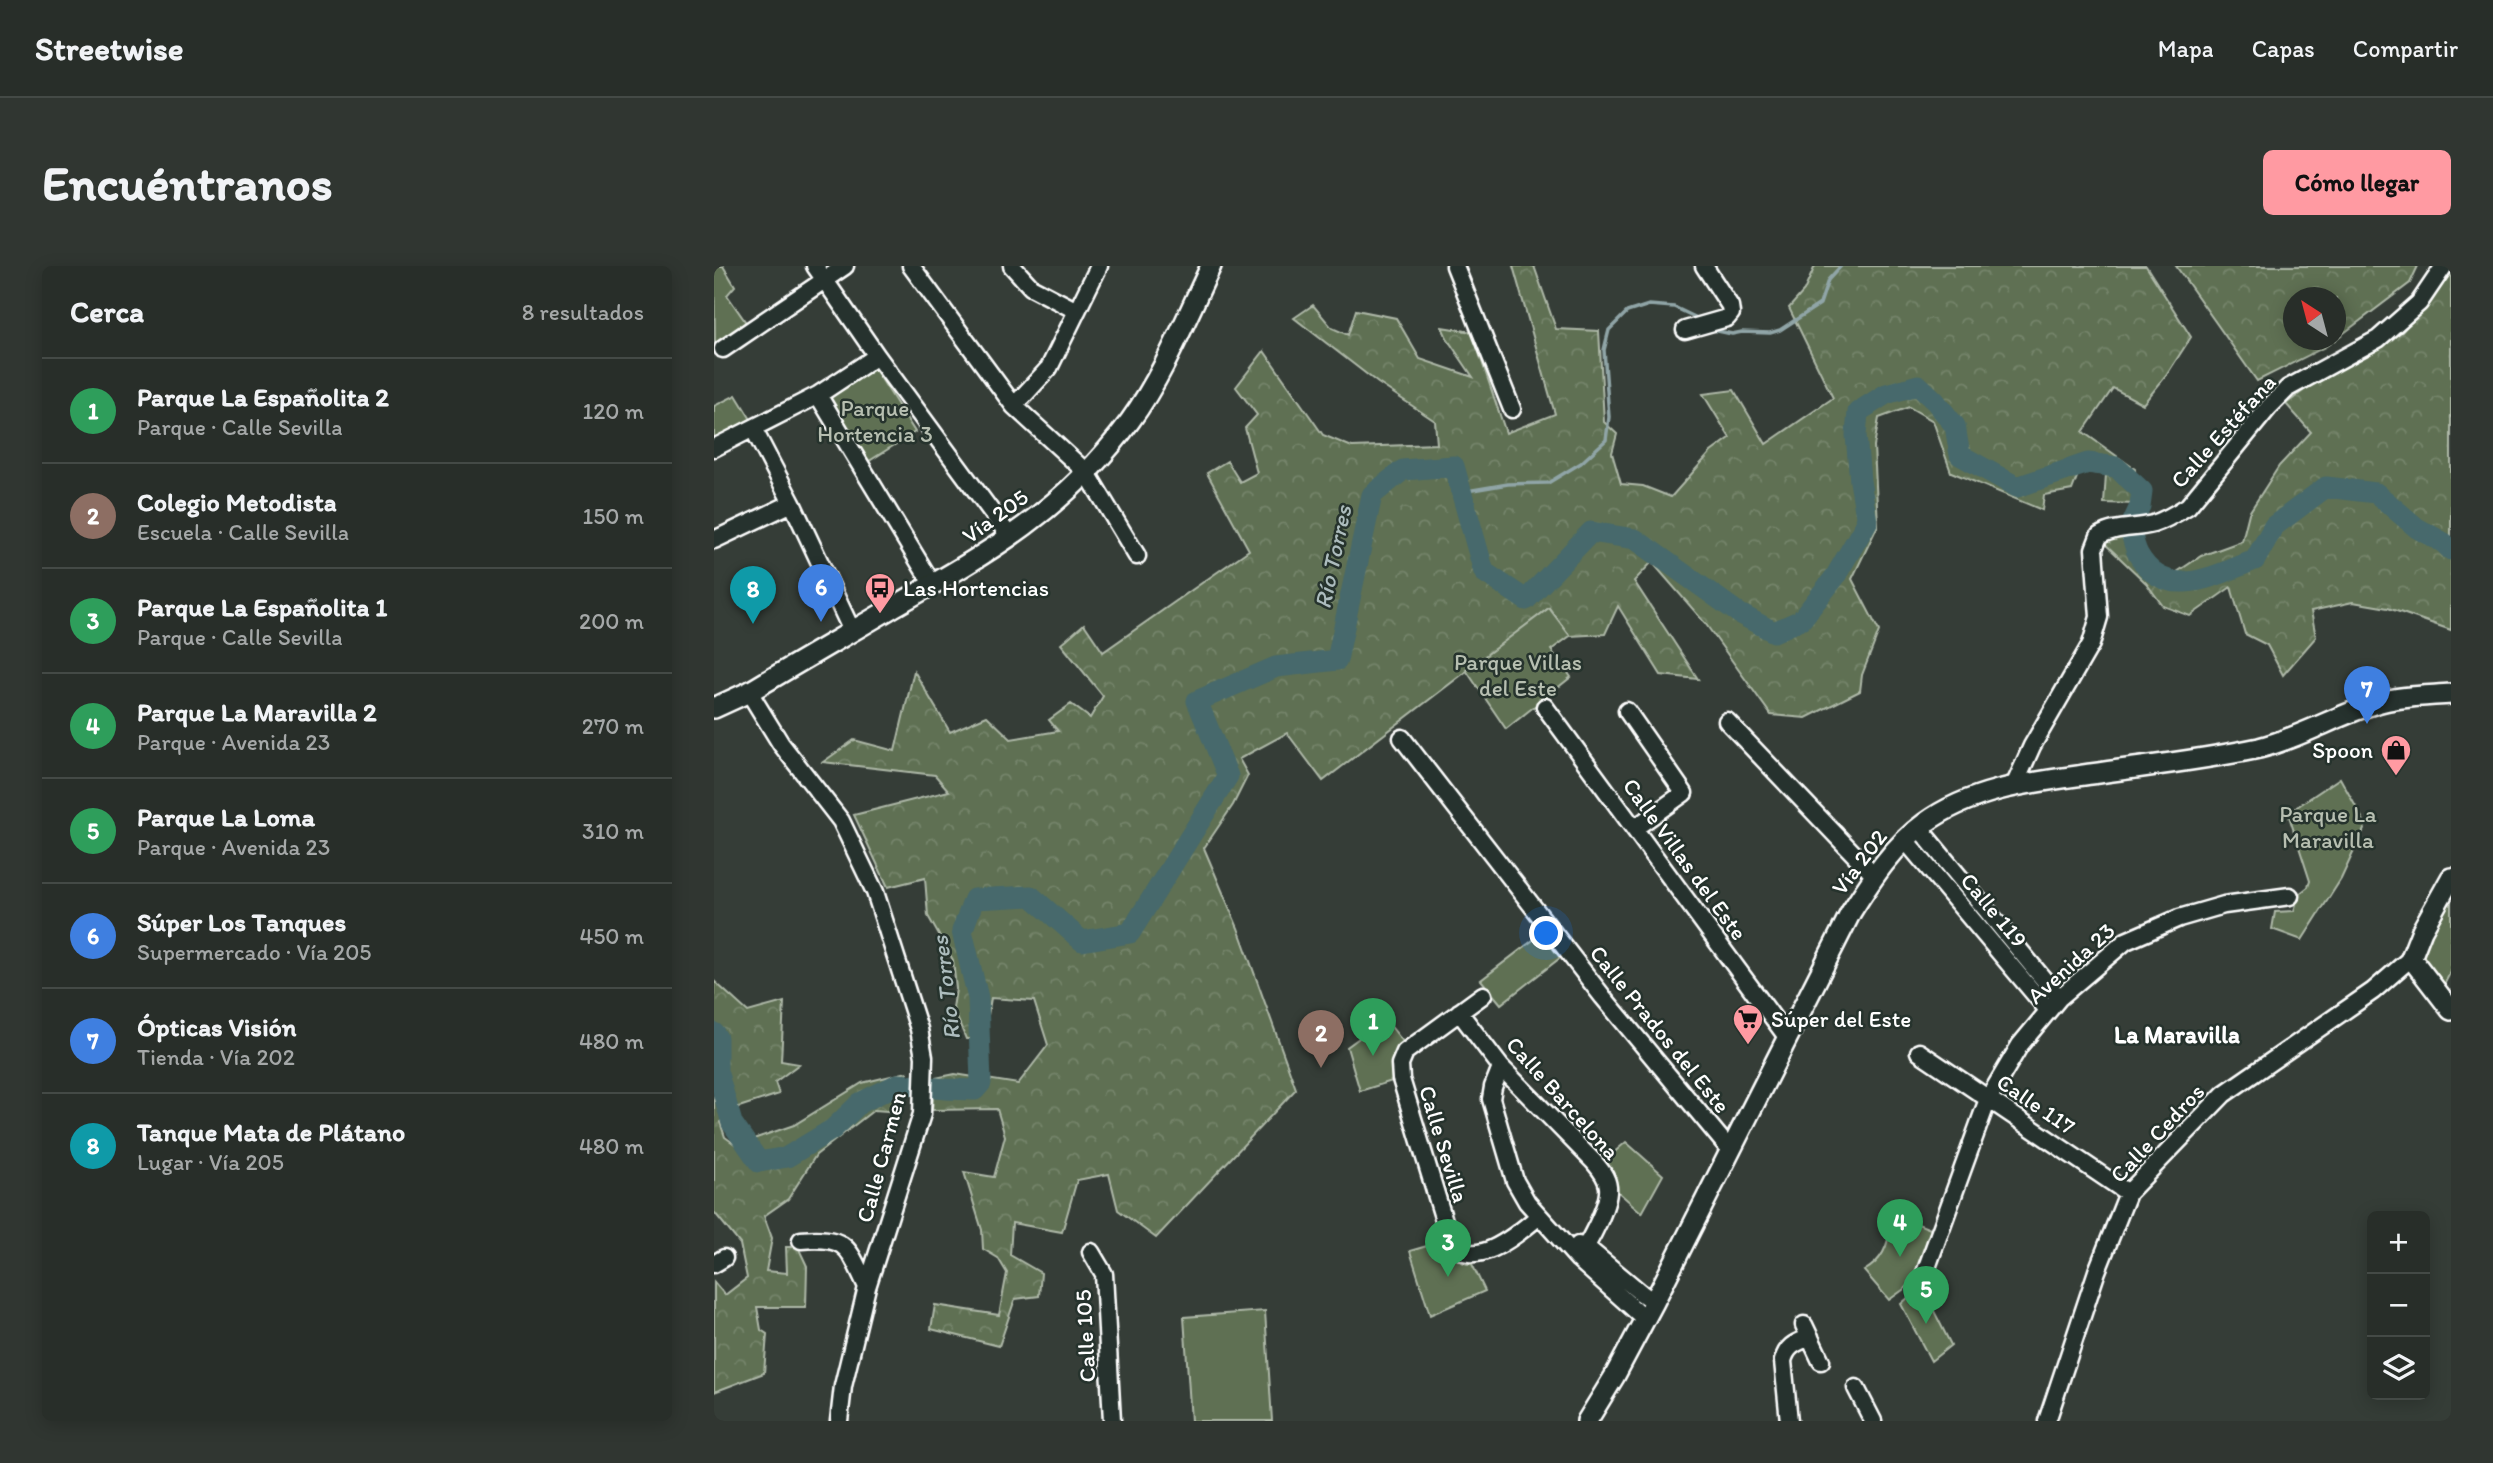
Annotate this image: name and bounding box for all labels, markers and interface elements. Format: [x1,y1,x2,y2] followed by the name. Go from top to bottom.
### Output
[35,29,184,68] text: Streetwise
[2158,34,2214,63] text: Mapa
[2252,34,2315,63] text: Capas
[2353,34,2458,63] text: Compartir
[2263,150,2451,215] button: Cómo llegar
[42,153,333,212] text: Encuéntranos
[2283,287,2346,350] north arrow
[70,293,144,330] text: Cerca
[522,298,644,326] text: 8 resultados
[2165,368,2281,494] street label: Calle Estéfana
[137,381,389,413] text: Parque La Españolita 2
[817,394,933,448] park label: Parque Hortencia 3
[88,397,98,425] text: 1
[583,397,644,425] text: 120 m
[137,413,343,441] text: Parque · Calle Sevilla
[956,483,1034,549] street label: Vía 205
[137,486,337,518] text: Colegio Metodista
[1307,501,1358,611] water label: Río Torres
[87,502,99,530] text: 2
[583,502,644,530] text: 150 m
[137,518,349,546] text: Escuela · Calle Sevilla
[798,564,844,622] pin: 6
[730,566,776,624] pin: 8
[863,571,897,615] bus stop icon: Las Hortencias
[903,574,1049,602] place label: Las Hortencias
[137,591,387,623] text: Parque La Españolita 1
[87,607,99,635] text: 3
[579,607,644,635] text: 200 m
[137,623,343,651] text: Parque · Calle Sevilla
[1454,648,1582,702] park label: Parque Villas del Este
[2344,666,2390,724] pin: 7
[137,696,377,728] text: Parque La Maravilla 2
[86,712,100,740] text: 4
[582,712,644,740] text: 270 m
[137,728,330,756] text: Parque · Avenida 23
[2379,733,2413,777] shop icon: Spoon
[2312,736,2373,764] place label: Spoon
[1617,773,1753,945] street label: Calle Villas del Este
[2279,800,2377,854] park label: Parque La Maravilla
[137,801,315,833] text: Parque La Loma
[87,817,99,845] text: 5
[582,817,644,845] text: 310 m
[1825,824,1893,900] street label: Vía 202
[137,833,330,861] text: Parque · Avenida 23
[1955,867,2033,953] street label: Calle 119
[137,906,346,938] text: Súper Los Tanques
[1529,916,1563,950] your location
[2021,916,2121,1010] street label: Avenida 23
[87,922,99,950] text: 6
[579,922,644,950] text: 450 m
[925,933,966,1042] water label: Río Torres
[137,938,371,966] text: Supermercado · Vía 205
[1584,939,1736,1119] street label: Calle Prados del Este
[1350,998,1396,1056] pin: 1
[1731,1002,1765,1046] supermarket icon: Súper del Este
[1771,1005,1911,1033] place label: Súper del Este
[1298,1010,1344,1068] pin: 2
[137,1011,297,1043] text: Ópticas Visión
[2114,1020,2240,1049] district label: La Maravilla
[87,1027,99,1055] text: 7
[579,1027,644,1055] text: 480 m
[1500,1031,1626,1166] street label: Calle Barcelona
[137,1043,295,1071] text: Tienda · Vía 202
[1991,1068,2081,1140] street label: Calle 117
[2104,1078,2210,1188] street label: Calle Cedros
[1413,1082,1475,1206] street label: Calle Sevilla
[850,1089,912,1225] street label: Calle Carmen
[137,1116,405,1148] text: Tanque Mata de Plátano
[87,1132,99,1160] text: 8
[579,1132,644,1160] text: 480 m
[137,1148,284,1176] text: Lugar · Vía 205
[1877,1199,1923,1257] pin: 4
[2367,1211,2430,1400] map controls
[2367,1211,2430,1274] button: +
[1425,1219,1471,1277] pin: 3
[1903,1266,1949,1324] pin: 5
[2367,1274,2430,1337] button: −
[1069,1289,1101,1383] street label: Calle 105
[2367,1337,2430,1400] button: layers

